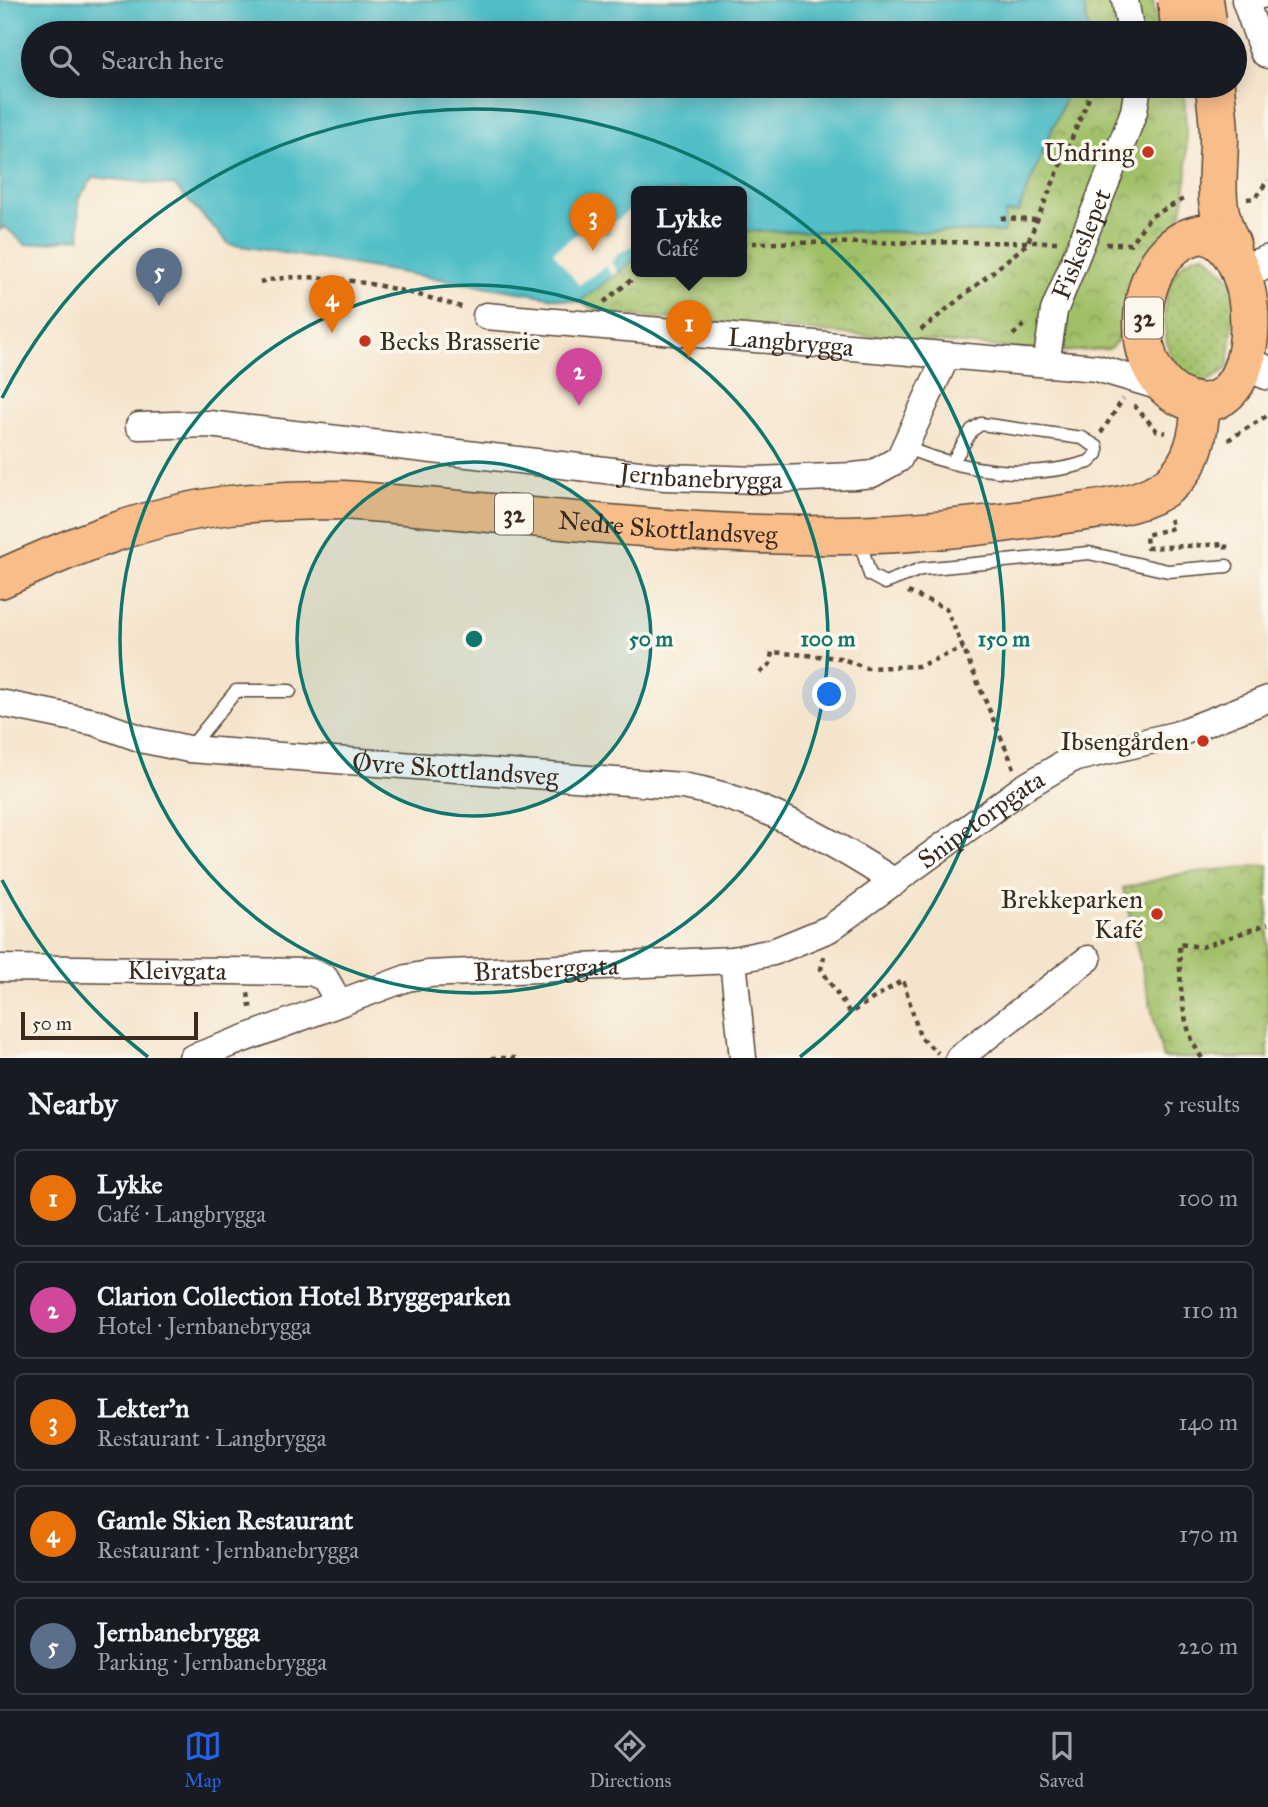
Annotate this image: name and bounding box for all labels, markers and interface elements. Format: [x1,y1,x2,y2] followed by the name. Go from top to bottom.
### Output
[21,21,1247,98] search box
[45,41,83,79] icon: search
[101,44,224,76] text: Search here
[1044,136,1135,168] place label: Undring
[1140,144,1156,160] marker: Undring
[1044,184,1118,304] street label: Fiskeslepet
[631,186,747,277] popup
[570,193,616,251] pin: 3
[656,202,722,234] text: Lykke
[656,234,699,262] text: Café
[136,248,182,306] pin: 5
[309,275,355,333] pin: 4
[1125,298,1163,338] road number: 32
[666,300,712,358] pin: 1
[727,321,855,363] street label: Langbrygga
[379,325,541,357] place label: Becks Brasserie
[357,333,373,349] marker: Becks Brasserie
[556,348,602,406] pin: 2
[615,456,783,496] street label: Jernbanebrygga
[495,494,533,534] road number: 32
[557,504,779,551] street label: Nedre Skottlandsveg
[629,626,673,652] text: 50 m
[801,626,856,652] text: 100 m
[978,626,1030,652] text: 150 m
[462,627,486,651] centre of rings
[812,677,846,711] your location
[1060,725,1189,757] place label: Ibsengården
[1195,733,1211,749] marker: Ibsengården
[351,745,561,793] street label: Øvre Skottlandsveg
[911,763,1050,875] street label: Snipetorpgata
[1001,883,1143,945] place label: Brekkeparken Kafé
[1149,906,1165,922] marker: Brekkeparken Kafé
[473,949,619,988] street label: Bratsberggata
[127,954,227,987] street label: Kleivgata
[21,1009,198,1041] scale bar
[32,1012,72,1035] text: 50 m
[28,1086,118,1122] text: Nearby
[1163,1090,1240,1118] text: 5 results
[97,1168,163,1200] text: Lykke
[48,1184,58,1212] text: 1
[1178,1184,1238,1212] text: 100 m
[97,1200,266,1228] text: Café · Langbrygga
[97,1280,511,1312] text: Clarion Collection Hotel Bryggeparken
[47,1296,59,1324] text: 2
[1182,1296,1238,1324] text: 110 m
[97,1312,311,1340] text: Hotel · Jernbanebrygga
[97,1392,189,1424] text: Lekter'n
[48,1408,58,1436] text: 3
[1178,1408,1238,1436] text: 140 m
[97,1424,326,1452] text: Restaurant · Langbrygga
[97,1504,353,1536] text: Gamle Skien Restaurant
[47,1520,59,1548] text: 4
[1179,1520,1238,1548] text: 170 m
[97,1536,359,1564] text: Restaurant · Jernbanebrygga
[97,1616,260,1648] text: Jernbanebrygga
[48,1632,58,1660] text: 5
[1178,1632,1238,1660] text: 220 m
[97,1648,327,1676] text: Parking · Jernbanebrygga
[184,1727,222,1792] tab: Map
[589,1727,671,1792] tab: Directions
[1039,1727,1084,1792] tab: Saved

